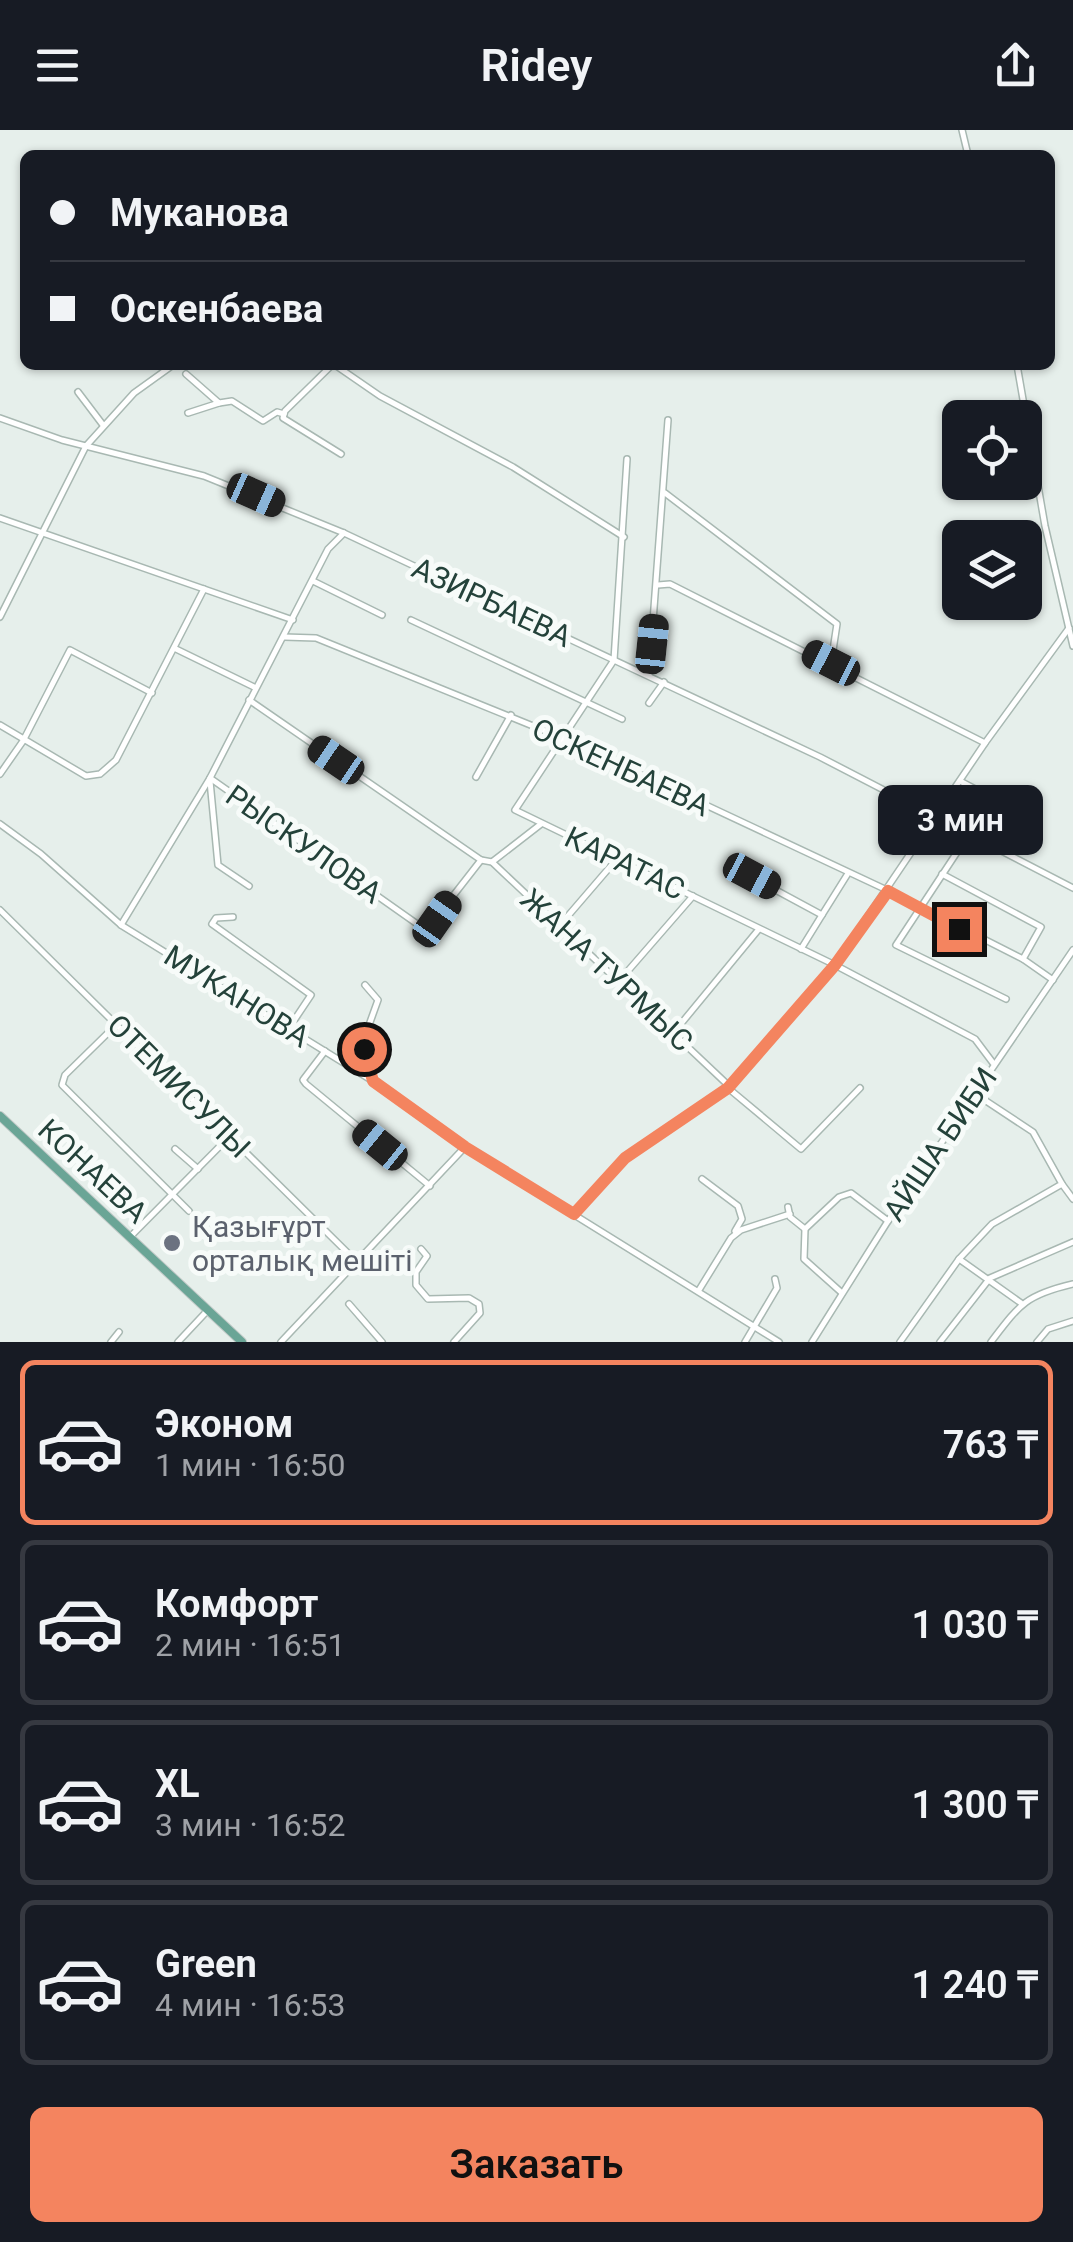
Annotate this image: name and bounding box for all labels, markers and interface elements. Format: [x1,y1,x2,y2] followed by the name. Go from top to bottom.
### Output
[30,38,85,93] icon: menu
[988,38,1043,93] icon: share
[481,39,592,92] text: Ridey
[110,191,289,235] text: Муканова
[110,287,323,331] text: Оскенбаева
[942,400,1042,620] map controls
[942,400,1042,500] button: locate
[222,469,290,521] car
[942,520,1042,620] button: layers
[407,550,577,654] street label: АЗИРБАЕВА
[634,613,670,675] car
[797,636,865,690] car
[527,711,716,824] street label: ОСКЕНБАЕВА
[303,731,369,789] car
[219,778,389,911] street label: РЫСКУЛОВА
[876,784,1042,854] callout: 3 мин
[917,801,1004,839] text: 3 мин
[559,819,691,907] street label: КАРАТАС
[718,849,786,903] car
[514,881,700,1059] street label: ЖАНА ТУРМЫС
[408,886,466,952] car
[937,907,982,952] route end
[158,938,316,1055] street label: МУКАНОВА
[100,1007,258,1165] street label: ОТЕМИСУЛЫ
[342,1027,387,1072] route start
[876,1061,1004,1227] street label: АЙША БИБИ
[31,1112,155,1230] street label: КОНАЕВА
[347,1114,413,1176] car
[192,1209,413,1278] place label: Қазығұрт орталық мешіті
[161,1232,183,1254] marker: Қазығұрт орталық мешіті
[35,1398,125,1488] icon: car
[155,1402,293,1446] text: Эконом
[943,1423,1038,1467] text: 763 ₸
[155,1446,346,1484] text: 1 мин · 16:50
[35,1578,125,1668] icon: car
[155,1582,318,1626] text: Комфорт
[912,1603,1038,1647] text: 1 030 ₸
[155,1626,346,1664] text: 2 мин · 16:51
[35,1758,125,1848] icon: car
[155,1762,200,1806] text: XL
[912,1783,1038,1827] text: 1 300 ₸
[155,1806,346,1844] text: 3 мин · 16:52
[35,1938,125,2028] icon: car
[155,1942,257,1986] text: Green
[912,1963,1038,2007] text: 1 240 ₸
[155,1986,346,2024] text: 4 мин · 16:53
[30,2107,1043,2222] button: Заказать

